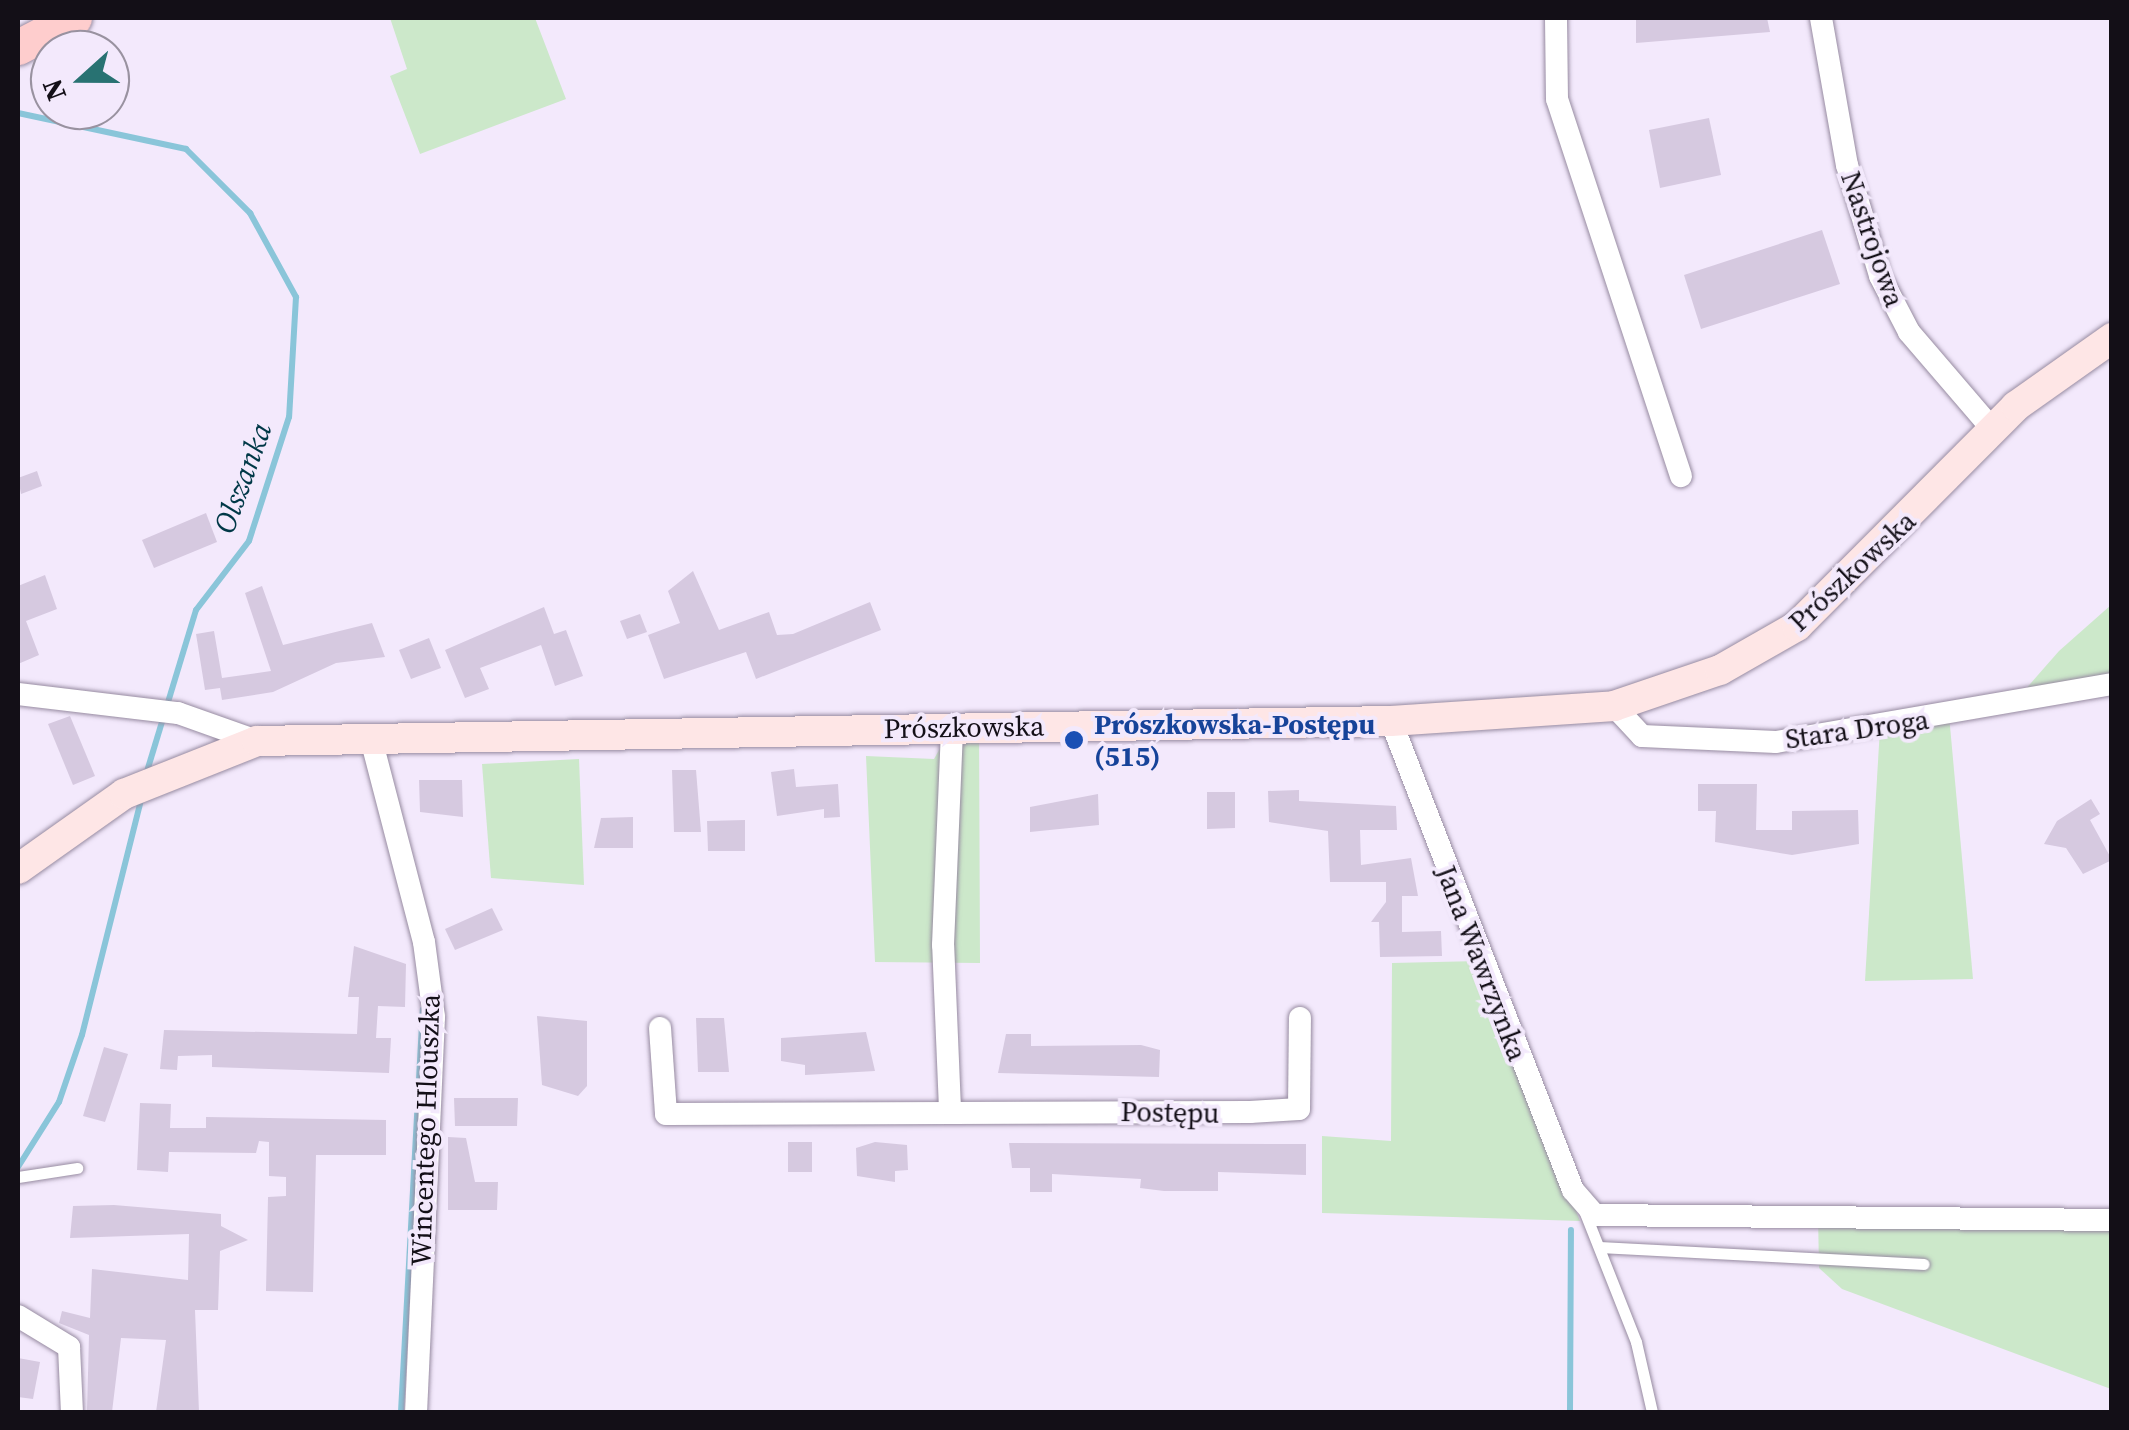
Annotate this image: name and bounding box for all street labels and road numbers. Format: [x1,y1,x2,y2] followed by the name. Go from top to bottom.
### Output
[1834,167,1912,311] street label: Nastrojowa
[1782,504,1922,638] street label: Prószkowska
[1783,702,1931,756] street label: Stara Droga
[883,709,1045,745] street label: Prószkowska
[1429,860,1535,1066] street label: Jana Wawrzynka
[403,993,447,1267] street label: Wincentego Hlouszka
[1120,1094,1220,1130] street label: Postępu

